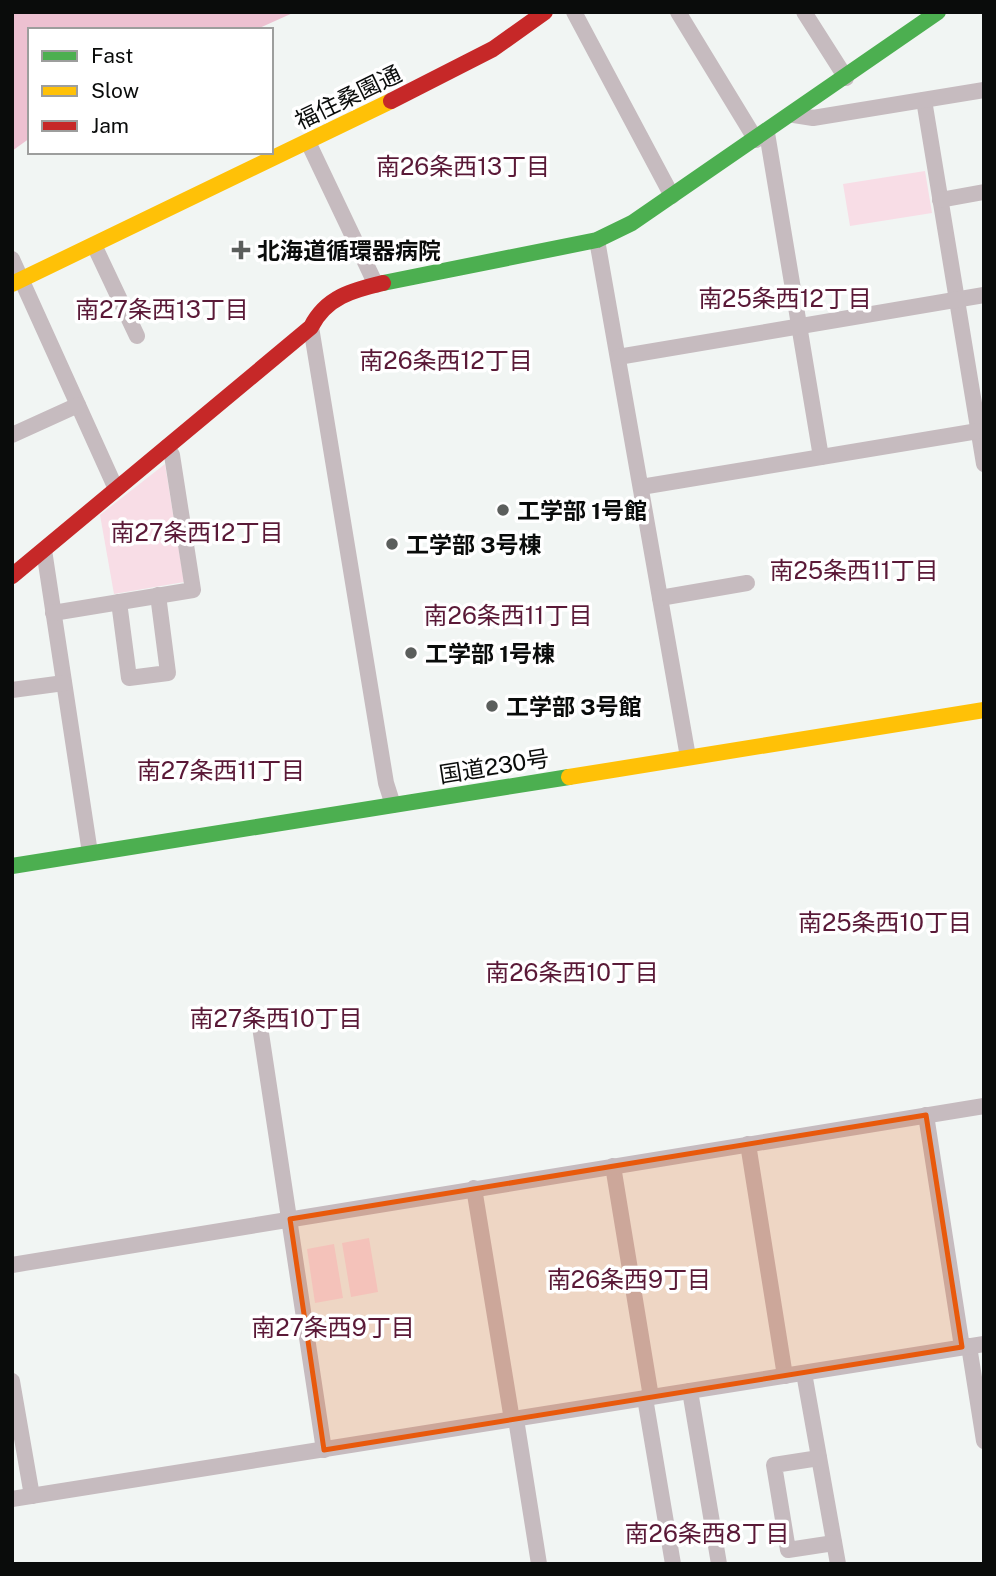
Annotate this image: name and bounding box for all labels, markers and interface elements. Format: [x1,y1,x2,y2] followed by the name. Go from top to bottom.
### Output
[28,28,273,154] legend
[91,43,133,68] text: Fast
[290,60,406,134] street label: 福住桑園通
[91,78,139,103] text: Slow
[91,113,129,138] text: Jam
[376,152,550,180] district label: 南26条西13丁目
[257,237,441,264] place label: 北海道循環器病院
[231,240,251,260] marker: 北海道循環器病院
[698,284,872,312] district label: 南25条西12丁目
[75,295,249,323] district label: 南27条西13丁目
[359,346,533,374] district label: 南26条西12丁目
[517,497,647,524] place label: 工学部 1号館
[495,502,511,518] marker: 工学部 1号館
[111,518,283,546] district label: 南27条西12丁目
[406,531,541,558] place label: 工学部 3号棟
[384,536,400,552] marker: 工学部 3号棟
[769,556,939,584] district label: 南25条西11丁目
[424,601,592,629] district label: 南26条西11丁目
[425,640,555,667] place label: 工学部 1号棟
[403,645,419,661] marker: 工学部 1号棟
[506,693,641,720] place label: 工学部 3号館
[484,698,500,714] marker: 工学部 3号館
[437,744,551,788] street label: 国道230号
[137,756,305,784] district label: 南27条西11丁目
[798,908,972,936] district label: 南25条西10丁目
[485,958,659,986] district label: 南26条西10丁目
[189,1004,363,1032] district label: 南27条西10丁目
[547,1265,711,1293] district label: 南26条西9丁目
[251,1313,415,1341] district label: 南27条西9丁目
[625,1519,789,1547] district label: 南26条西8丁目

